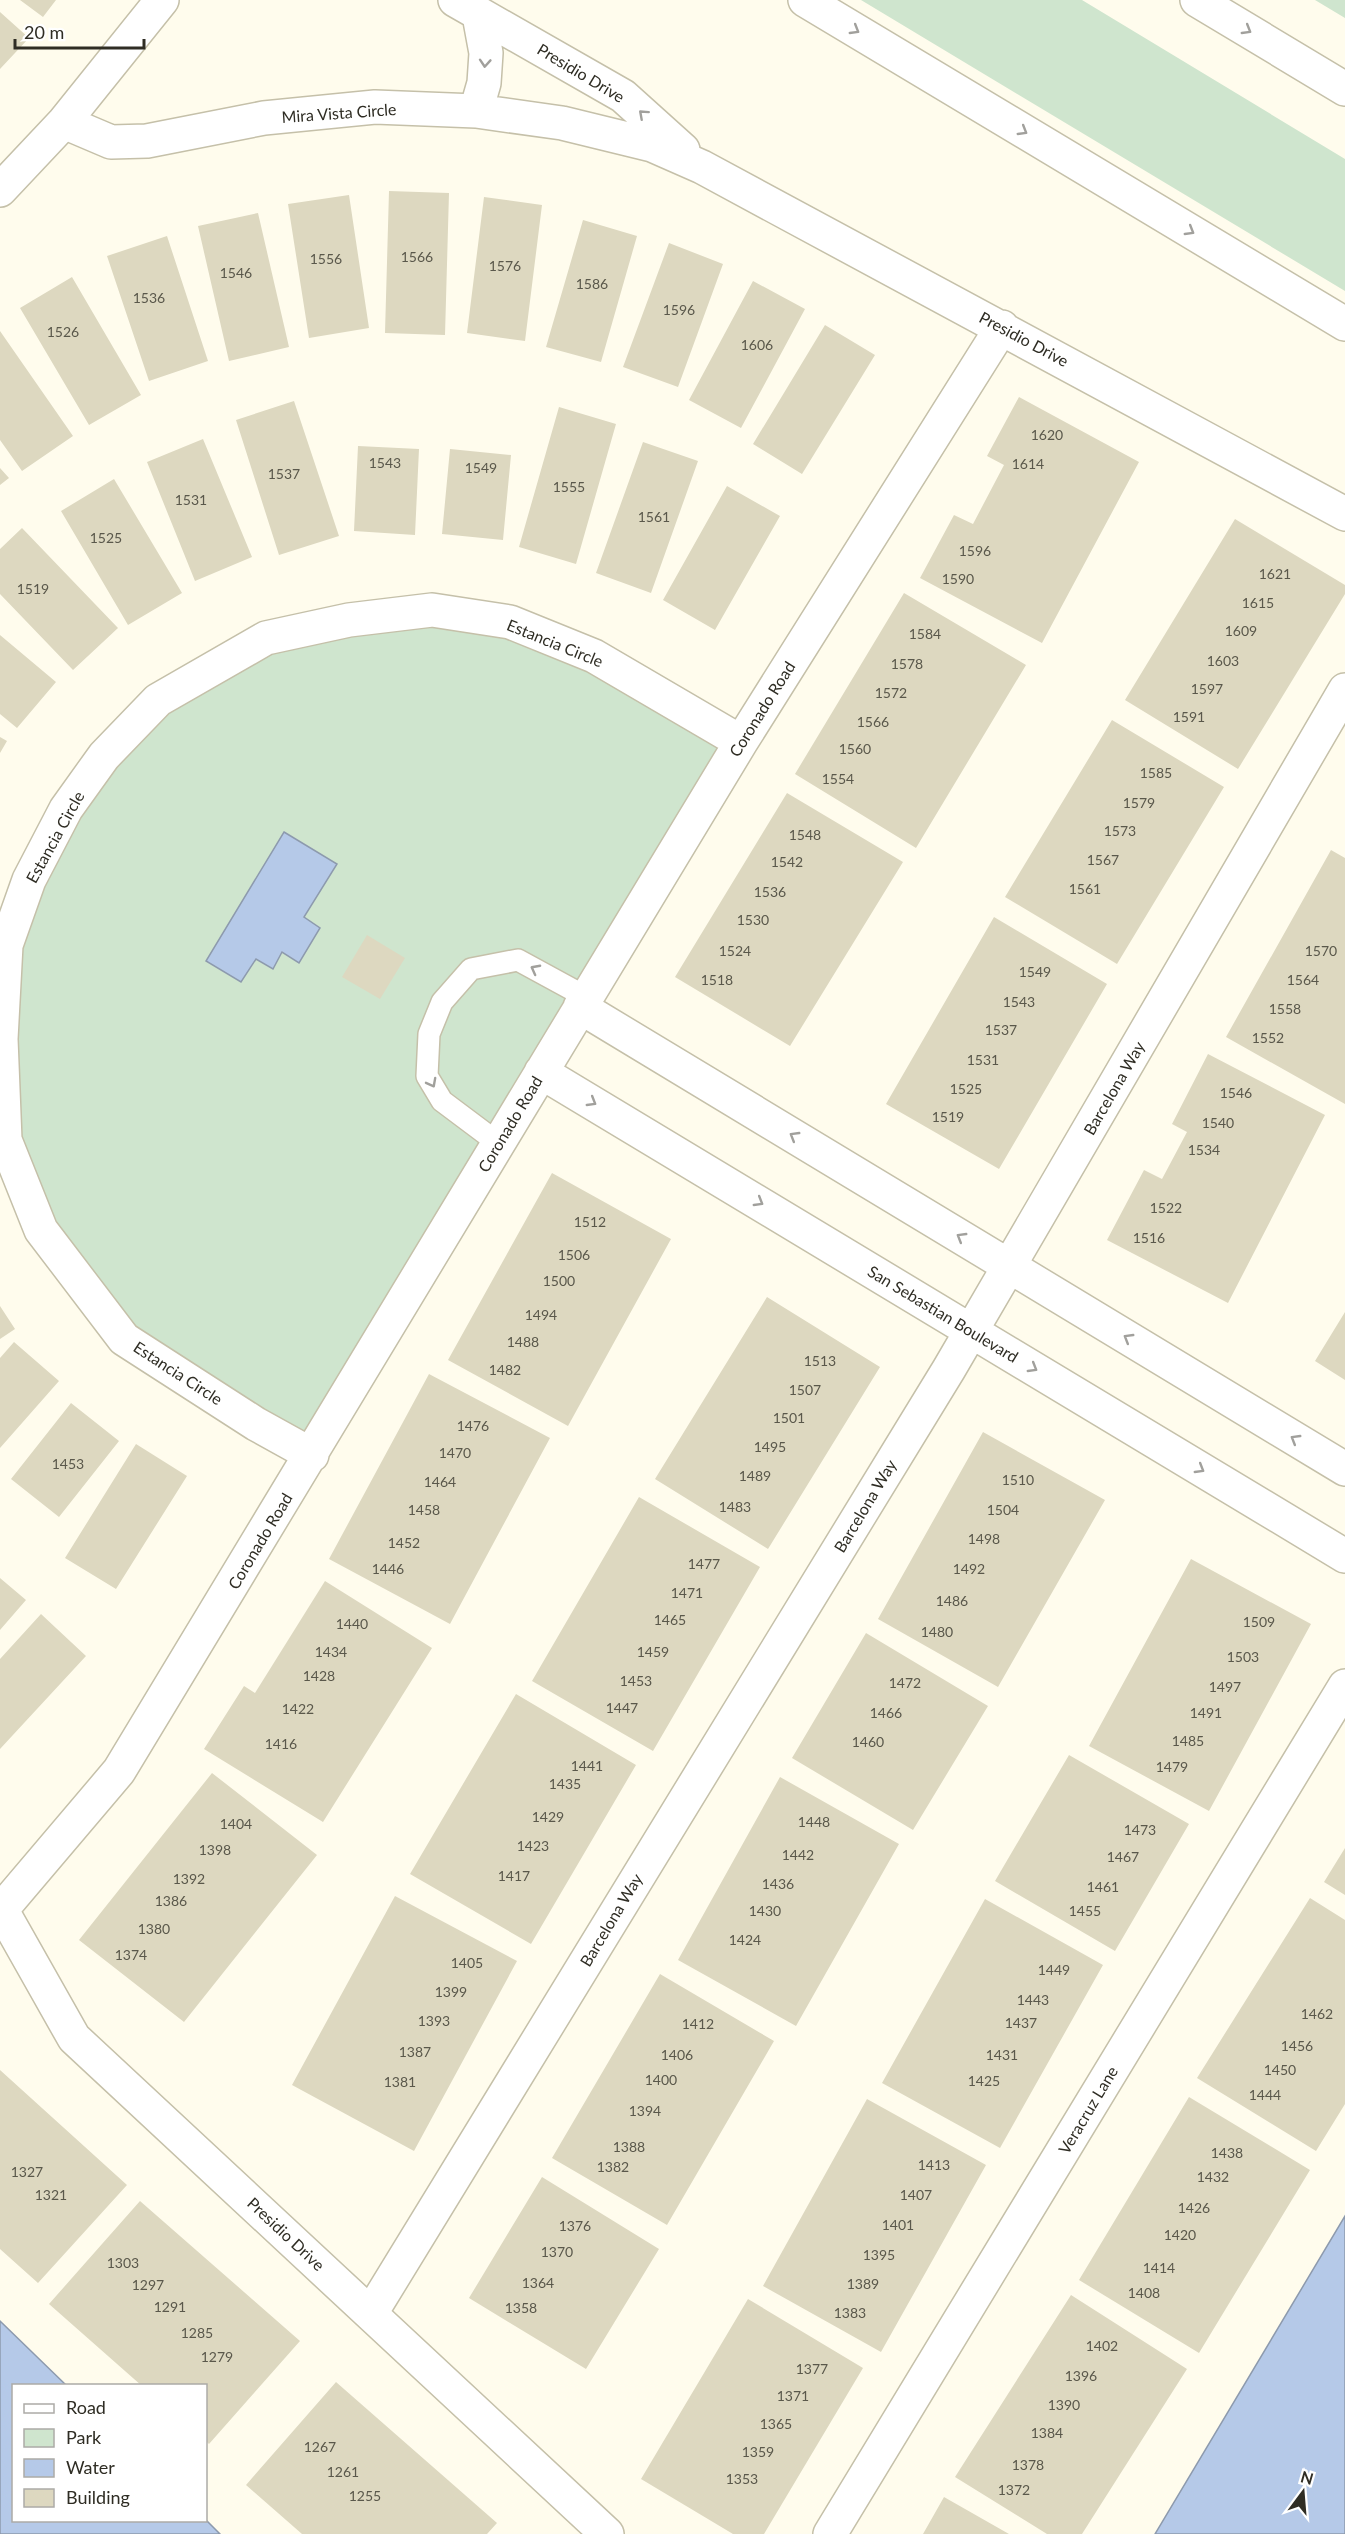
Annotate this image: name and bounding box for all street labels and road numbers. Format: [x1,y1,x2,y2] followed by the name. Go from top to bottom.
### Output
[534,39,628,106] street label: Presidio Drive
[281,99,397,126] street label: Mira Vista Circle
[976,307,1072,370] street label: Presidio Drive
[504,615,606,670] street label: Estancia Circle
[725,658,798,760] street label: Coronado Road
[22,788,88,886] street label: Estancia Circle
[1079,1037,1148,1138] street label: Barcelona Way
[473,1072,546,1175] street label: Coronado Road
[865,1261,1022,1366] street label: San Sebastian Boulevard
[130,1337,226,1408] street label: Estancia Circle
[829,1455,900,1556] street label: Barcelona Way
[223,1489,296,1592] street label: Coronado Road
[575,1869,646,1970] street label: Barcelona Way
[1054,2062,1121,2157] street label: Veracruz Lane
[244,2193,329,2274] street label: Presidio Drive

